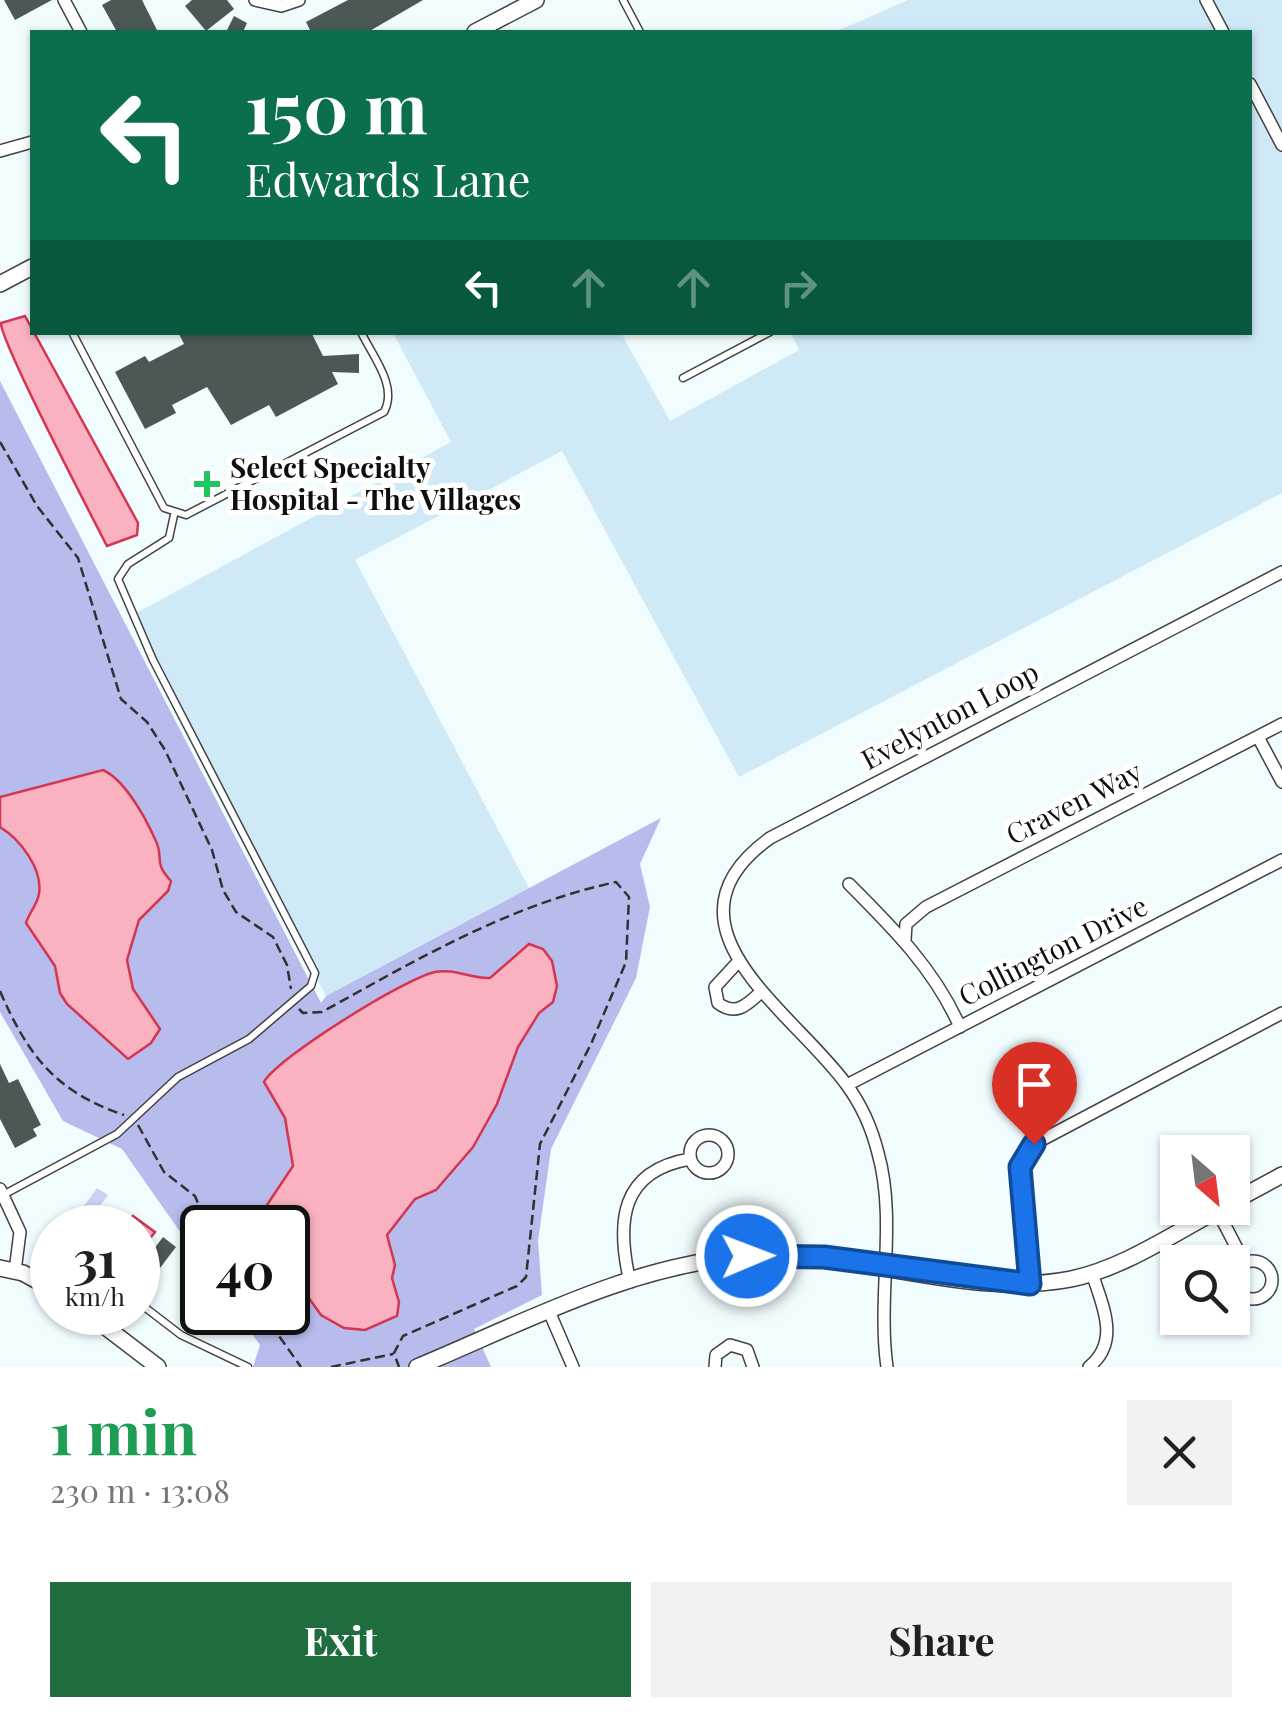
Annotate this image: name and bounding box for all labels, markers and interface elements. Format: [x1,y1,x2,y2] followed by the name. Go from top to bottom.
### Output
[245,58,428,152] text: 150 m
[80,70,210,200] icon: left
[245,148,530,208] text: Edwards Lane
[456,260,511,315] icon: left
[561,260,616,315] icon: ahead
[666,260,721,315] icon: ahead
[771,260,826,315] icon: right
[230,448,521,517] place label: Select Specialty Hospital - The Villages
[194,471,220,497] marker: Select Specialty Hospital - The Villages
[854,652,1044,777] street label: Evelynton Loop
[999,752,1148,852] street label: Craven Way
[952,886,1153,1013] street label: Collington Drive
[992,1042,1077,1145] pin
[1007,1057,1062,1112] icon: arrive
[1160,1135,1250,1225] north arrow
[1160,1135,1250,1335] map controls
[695,1204,799,1308] position arrow
[180,1205,310,1335] speed limit sign: 40
[73,1224,117,1291] text: 31
[1160,1245,1250,1335] button: search
[65,1279,125,1312] text: km/h
[50,1390,197,1470] text: 1 min
[1127,1400,1232,1505] button: close
[50,1468,230,1511] text: 230 m · 13:08
[50,1582,631,1697] button: Exit
[651,1582,1232,1697] button: Share

